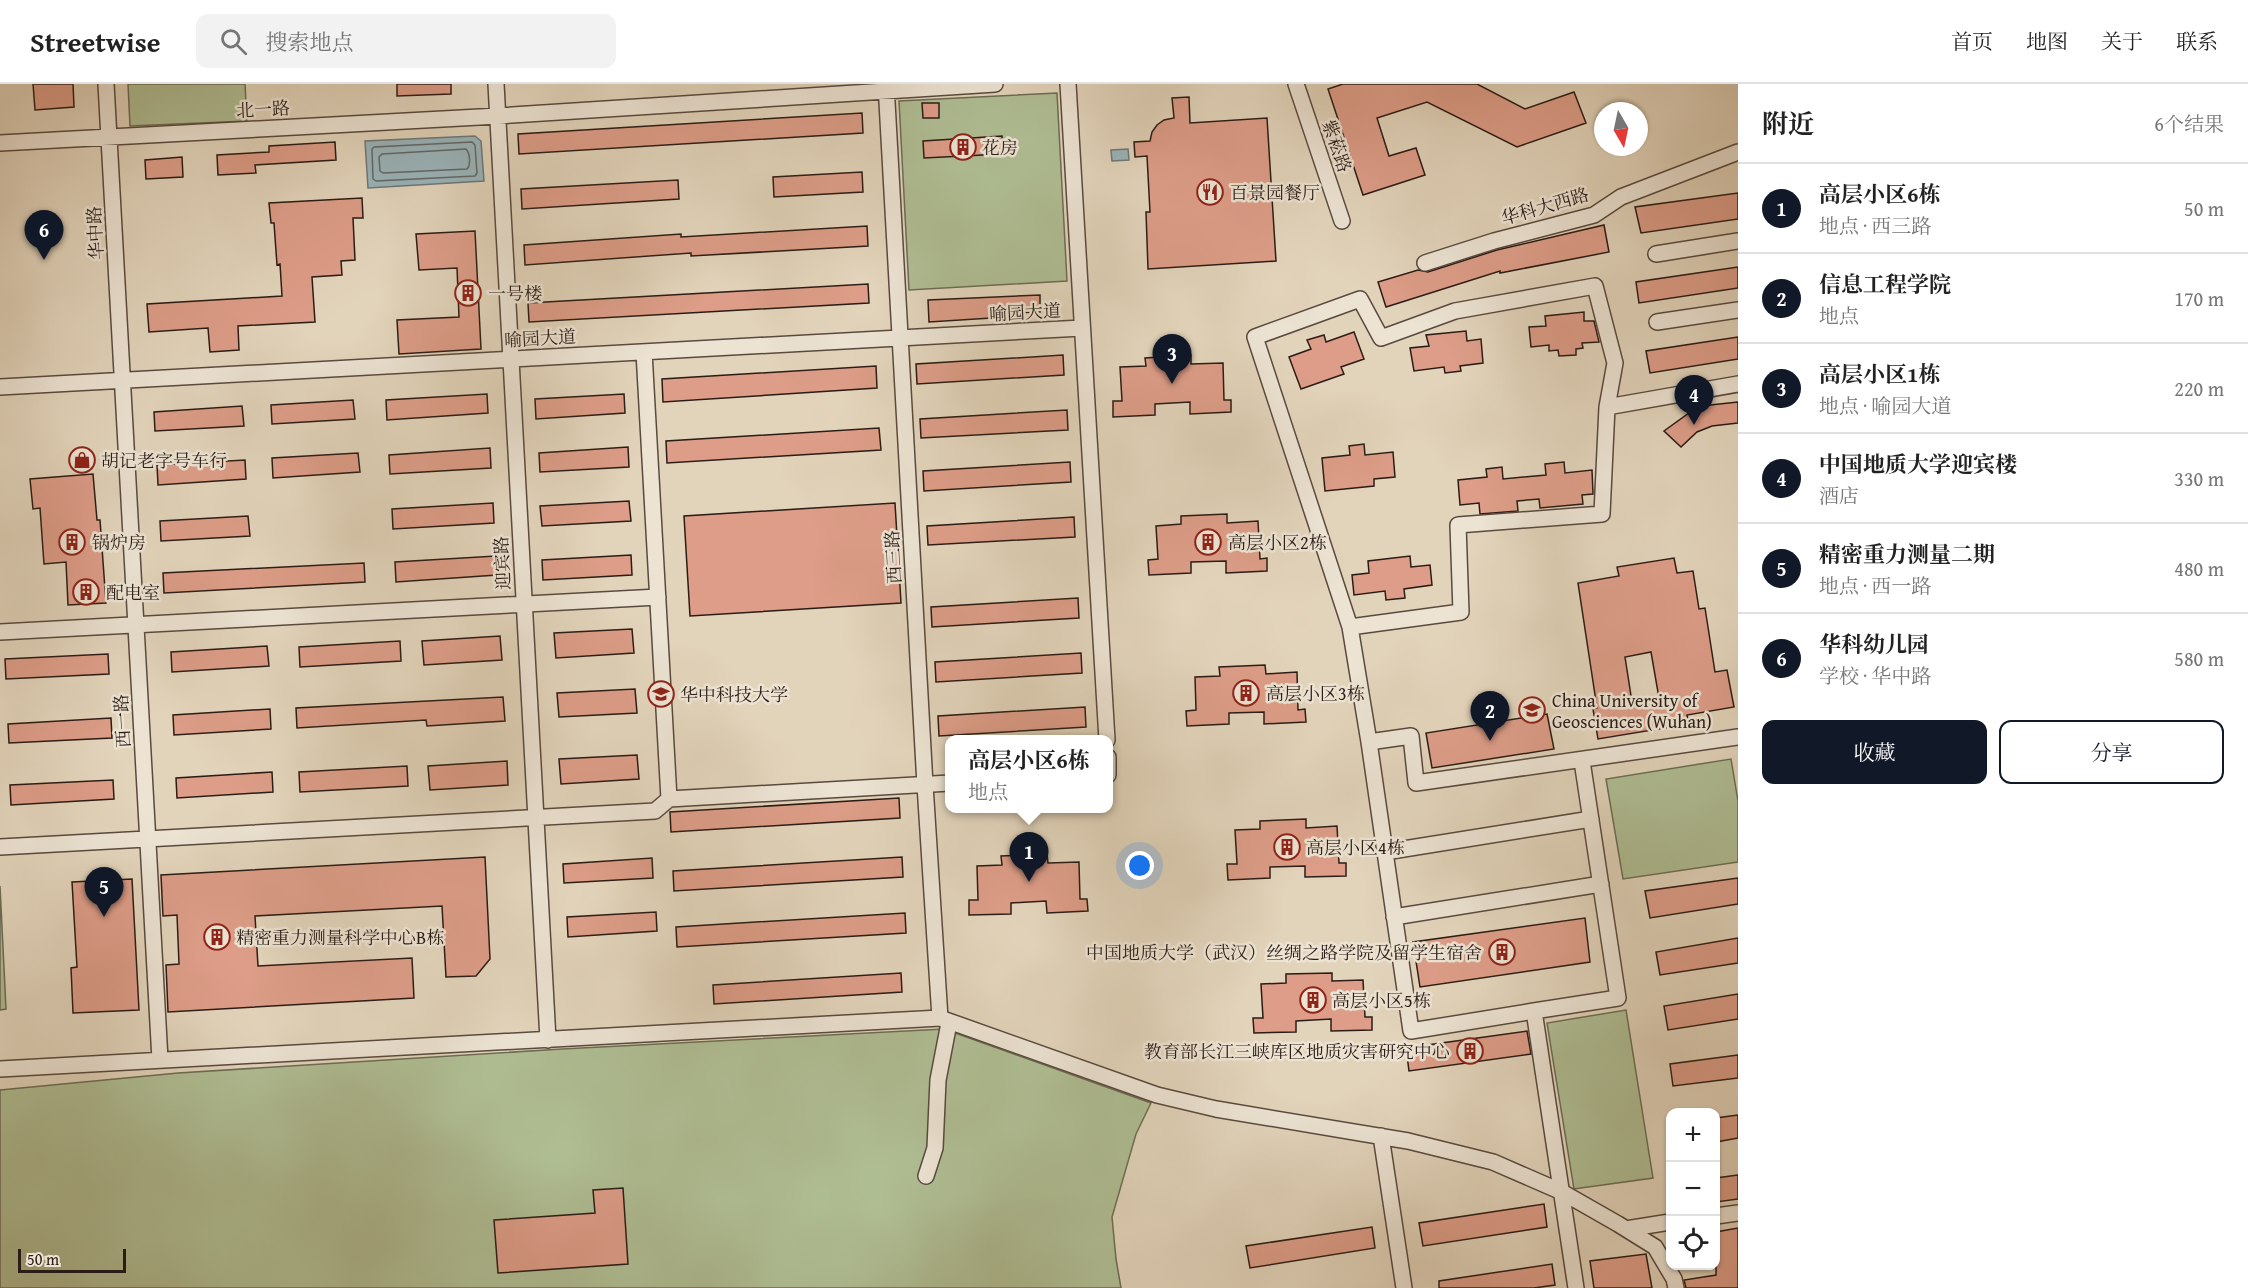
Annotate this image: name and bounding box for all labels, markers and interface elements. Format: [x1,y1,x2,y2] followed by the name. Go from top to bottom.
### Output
[196,14,616,68] search box
[30,21,160,62] text: Streetwise
[217,25,250,58] icon: search
[265,26,354,58] text: 搜索地点
[1951,26,1993,57] text: 首页
[2026,26,2068,57] text: 地图
[2101,26,2143,57] text: 关于
[2176,26,2218,57] text: 联系
[235,94,291,124] street label: 北一路
[1594,102,1648,156] north arrow
[1762,104,1814,143] text: 附近
[2154,109,2224,138] text: 6个结果
[1315,116,1359,176] street label: 紫菘路
[948,132,978,162] building icon: 花房
[982,134,1018,161] place label: 花房
[1195,177,1225,207] restaurant icon: 百景园餐厅
[1819,178,1940,210] text: 高层小区6栋
[1230,179,1320,206] place label: 百景园餐厅
[1498,181,1592,231] street label: 华科大西路
[1776,194,1787,223] text: 1
[2184,194,2224,223] text: 50 m
[80,205,110,261] street label: 华中路
[24,210,63,260] pin: 6
[1819,211,1931,240] text: 地点 · 西三路
[1819,268,1951,300] text: 信息工程学院
[453,278,483,308] building icon: 一号楼
[488,280,542,307] place label: 一号楼
[1776,284,1787,313] text: 2
[2174,284,2224,313] text: 170 m
[988,297,1062,327] street label: 喻园大道
[1819,301,1859,330] text: 地点
[503,323,577,353] street label: 喻园大道
[1152,334,1192,384] pin: 3
[1819,358,1940,390] text: 高层小区1栋
[1776,374,1787,403] text: 3
[2174,374,2224,403] text: 220 m
[1674,376,1714,425] pin: 4
[1819,391,1951,420] text: 地点 · 喻园大道
[67,445,97,475] shop icon: 胡记老字号车行
[101,447,227,474] place label: 胡记老字号车行
[1819,448,2017,480] text: 中国地质大学迎宾楼
[1776,464,1787,493] text: 4
[2174,464,2224,493] text: 330 m
[1819,481,1859,510] text: 酒店
[57,527,87,557] building icon: 锅炉房
[1193,527,1223,557] building icon: 高层小区2栋
[92,529,146,556] place label: 锅炉房
[878,529,908,585] street label: 西三路
[1228,529,1327,556] place label: 高层小区2栋
[487,535,517,591] street label: 迎宾路
[1819,538,1995,570] text: 精密重力测量二期
[1776,554,1787,583] text: 5
[2174,554,2224,583] text: 480 m
[1819,571,1931,600] text: 地点 · 西一路
[71,577,101,607] building icon: 配电室
[106,579,160,606] place label: 配电室
[1819,628,1929,660] text: 华科幼儿园
[1776,644,1787,673] text: 6
[2174,644,2224,673] text: 580 m
[1819,661,1931,690] text: 学校 · 华中路
[1231,678,1261,708] building icon: 高层小区3栋
[646,679,676,709] school or university icon: 华中科技大学
[1266,680,1365,707] place label: 高层小区3栋
[680,681,788,708] place label: 华中科技大学
[1552,687,1712,735] place label: China University of Geosciences (Wuhan)
[1470,692,1510,741] pin: 2
[107,693,137,749] street label: 西一路
[1517,695,1547,725] school or university icon: China University of Geosciences (Wuhan)
[1762,720,1987,784] button: 收藏
[1999,720,2224,784] button: 分享
[945,735,1113,813] popup
[968,744,1090,776] text: 高层小区6栋
[968,777,1008,806] text: 地点
[1010,832,1048,882] pin: 1
[1272,832,1302,862] building icon: 高层小区4栋
[1306,834,1405,861] place label: 高层小区4栋
[1125,851,1154,880] your location
[84,868,124,917] pin: 5
[202,922,232,952] building icon: 精密重力测量科学中心B栋
[236,924,444,951] place label: 精密重力测量科学中心B栋
[1487,937,1517,967] building icon: 中国地质大学（武汉）丝绸之路学院及留学生宿舍
[1086,939,1482,966] place label: 中国地质大学（武汉）丝绸之路学院及留学生宿舍
[1298,985,1328,1015] building icon: 高层小区5栋
[1332,987,1431,1014] place label: 高层小区5栋
[1455,1036,1485,1066] building icon: 教育部长江三峡库区地质灾害研究中心
[1144,1038,1450,1065] place label: 教育部长江三峡库区地质灾害研究中心
[1666,1108,1720,1270] map controls
[1666,1108,1720,1162] button: +
[1666,1162,1720,1216] button: −
[1666,1216,1720,1270] button: locate
[18,1246,126,1274] scale bar
[27,1247,59,1271] text: 50 m

